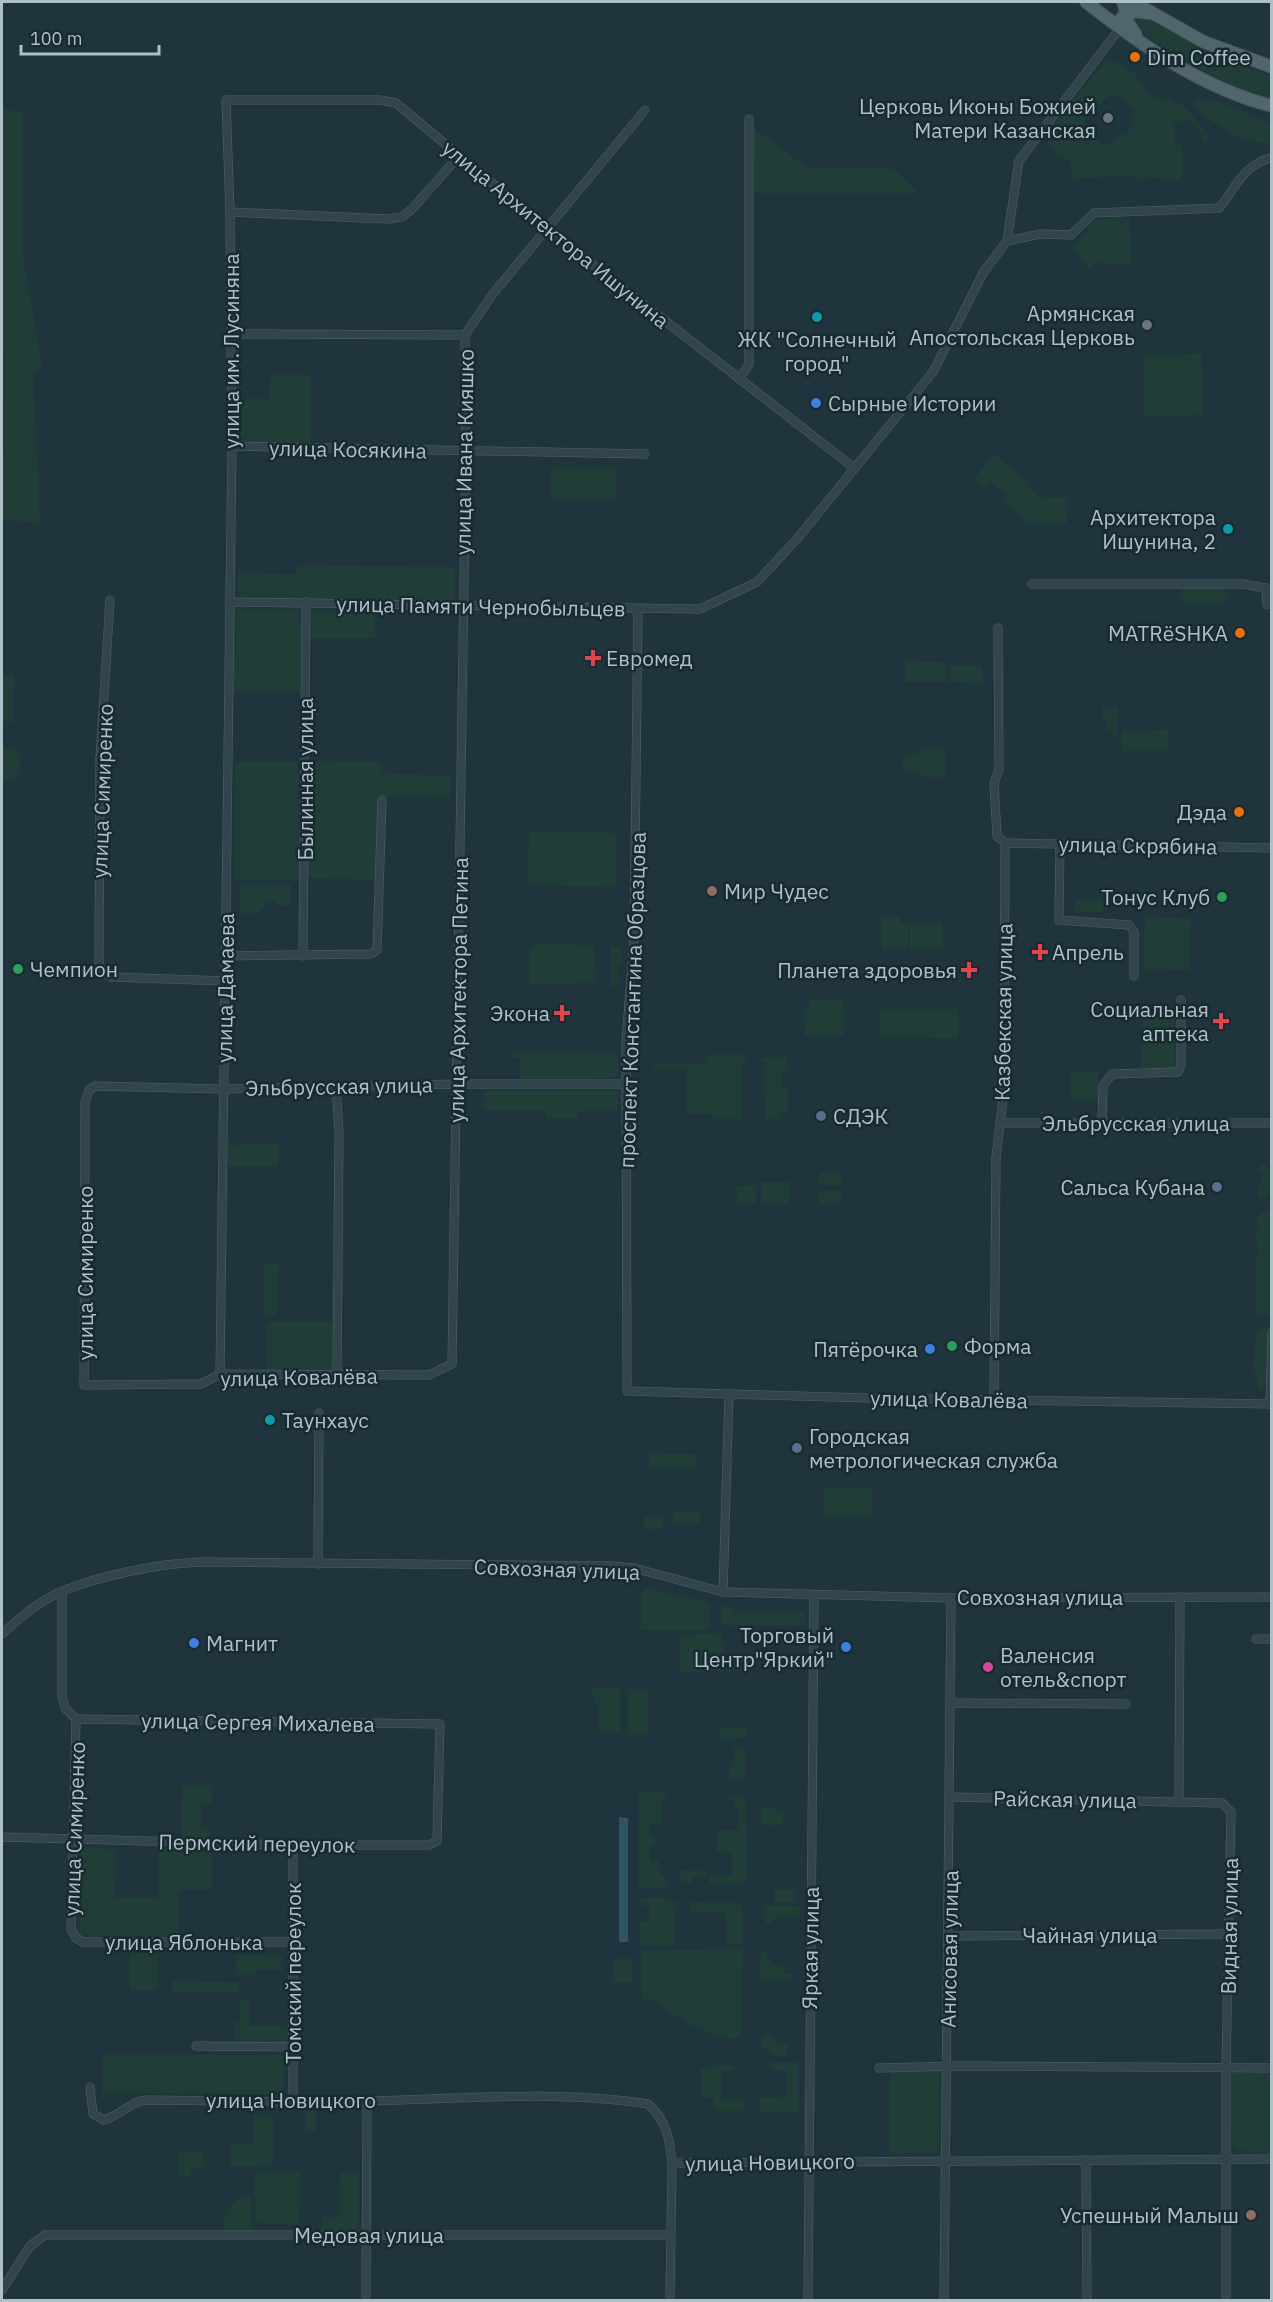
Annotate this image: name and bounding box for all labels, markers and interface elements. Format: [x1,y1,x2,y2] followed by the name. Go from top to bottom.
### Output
[21,18,159,56] scale bar
[30,27,82,50] text: 100 m
[1147,43,1251,71] place label: Dim Coffee
[1128,50,1142,64] marker: Dim Coffee
[859,92,1096,144] place label: Церковь Иконы Божией Матери Казанская
[1101,111,1115,125] marker: Церковь Иконы Божией Матери Казанская
[437,134,675,334] street label: улица Архитектора Ишунина
[217,253,245,449] street label: улица им. Лусиняна
[909,299,1135,351] place label: Армянская Апостольская Церковь
[810,310,824,324] marker: ЖК "Солнечный город"
[1140,318,1154,332] marker: Армянская Апостольская Церковь
[737,325,897,377] place label: ЖК "Солнечный город"
[448,349,480,555] street label: улица Ивана Кияшко
[828,389,996,417] place label: Сырные Истории
[809,396,823,410] marker: Сырные Истории
[269,434,427,464] street label: улица Косякина
[1090,503,1216,555] place label: Архитектора Ишунина, 2
[1221,522,1235,536] marker: Архитектора Ишунина, 2
[336,589,626,623] street label: улица Памяти Чернобыльцев
[1108,619,1228,647] place label: MATRёSHKA
[1233,626,1247,640] marker: MATRёSHKA
[606,644,693,672] place label: Евромед
[584,649,602,667] marker: Евромед
[291,697,319,861] street label: Былинная улица
[85,703,119,879] street label: улица Симиренко
[1177,798,1227,826] place label: Дэда
[1232,805,1246,819] marker: Дэда
[1058,830,1218,860] street label: улица Скрябина
[612,831,652,1169] street label: проспект Константина Образцова
[442,857,474,1123] street label: улица Архитектора Петина
[724,877,829,905] place label: Мир Чудес
[1101,883,1210,911] place label: Тонус Клуб
[705,884,719,898] marker: Мир Чудес
[1215,890,1229,904] marker: Тонус Клуб
[210,913,240,1063] street label: улица Дамаева
[987,923,1019,1101] street label: Казбекская улица
[1052,938,1124,966] place label: Апрель
[1033,945,1047,959] marker: Апрель
[30,955,118,983] place label: Чемпион
[777,956,957,984] place label: Планета здоровья
[11,962,25,976] marker: Чемпион
[962,963,976,977] marker: Планета здоровья
[1090,995,1209,1047] place label: Социальная аптека
[490,999,550,1027] place label: Экона
[555,1006,569,1020] marker: Экона
[1214,1014,1228,1028] marker: Социальная аптека
[245,1070,433,1102] street label: Эльбрусская улица
[833,1102,888,1130] place label: СДЭК
[814,1109,828,1123] marker: СДЭК
[1042,1109,1230,1137] street label: Эльбрусская улица
[1061,1173,1205,1201] place label: Сальса Кубана
[1210,1180,1224,1194] marker: Сальса Кубана
[71,1186,99,1360] street label: улица Симиренко
[964,1332,1032,1360] place label: Форма
[813,1335,918,1363] place label: Пятёрочка
[945,1339,959,1353] marker: Форма
[923,1342,937,1356] marker: Пятёрочка
[220,1362,378,1392] street label: улица Ковалёва
[870,1384,1028,1414] street label: улица Ковалёва
[282,1406,369,1434] place label: Таунхаус
[263,1413,277,1427] marker: Таунхаус
[809,1422,1058,1474] place label: Городская метрологическая служба
[790,1441,804,1455] marker: Городская метрологическая служба
[473,1552,641,1586] street label: Совхозная улица
[957,1583,1123,1611] street label: Совхозная улица
[694,1621,834,1673] place label: Торговый Центр"Яркий"
[206,1629,278,1657] place label: Магнит
[187,1636,201,1650] marker: Магнит
[839,1640,853,1654] marker: Торговый Центр"Яркий"
[1000,1641,1127,1693] place label: Валенсия отель&спорт
[981,1660,995,1674] marker: Валенсия отель&спорт
[141,1706,375,1738] street label: улица Сергея Михалева
[57,1741,91,1917] street label: улица Симиренко
[993,1784,1137,1814] street label: Райская улица
[158,1827,356,1859] street label: Пермский переулок
[1214,1858,1244,1994] street label: Видная улица
[934,1870,964,2028] street label: Анисовая улица
[279,1882,307,2064] street label: Томский переулок
[795,1886,825,2010] street label: Яркая улица
[1022,1921,1158,1949] street label: Чайная улица
[105,1928,263,1956] street label: улица Яблонька
[206,2086,376,2114] street label: улица Новицкого
[685,2147,855,2177] street label: улица Новицкого
[1060,2201,1239,2229] place label: Успешный Малыш
[1244,2208,1258,2222] marker: Успешный Малыш
[294,2221,444,2249] street label: Медовая улица

